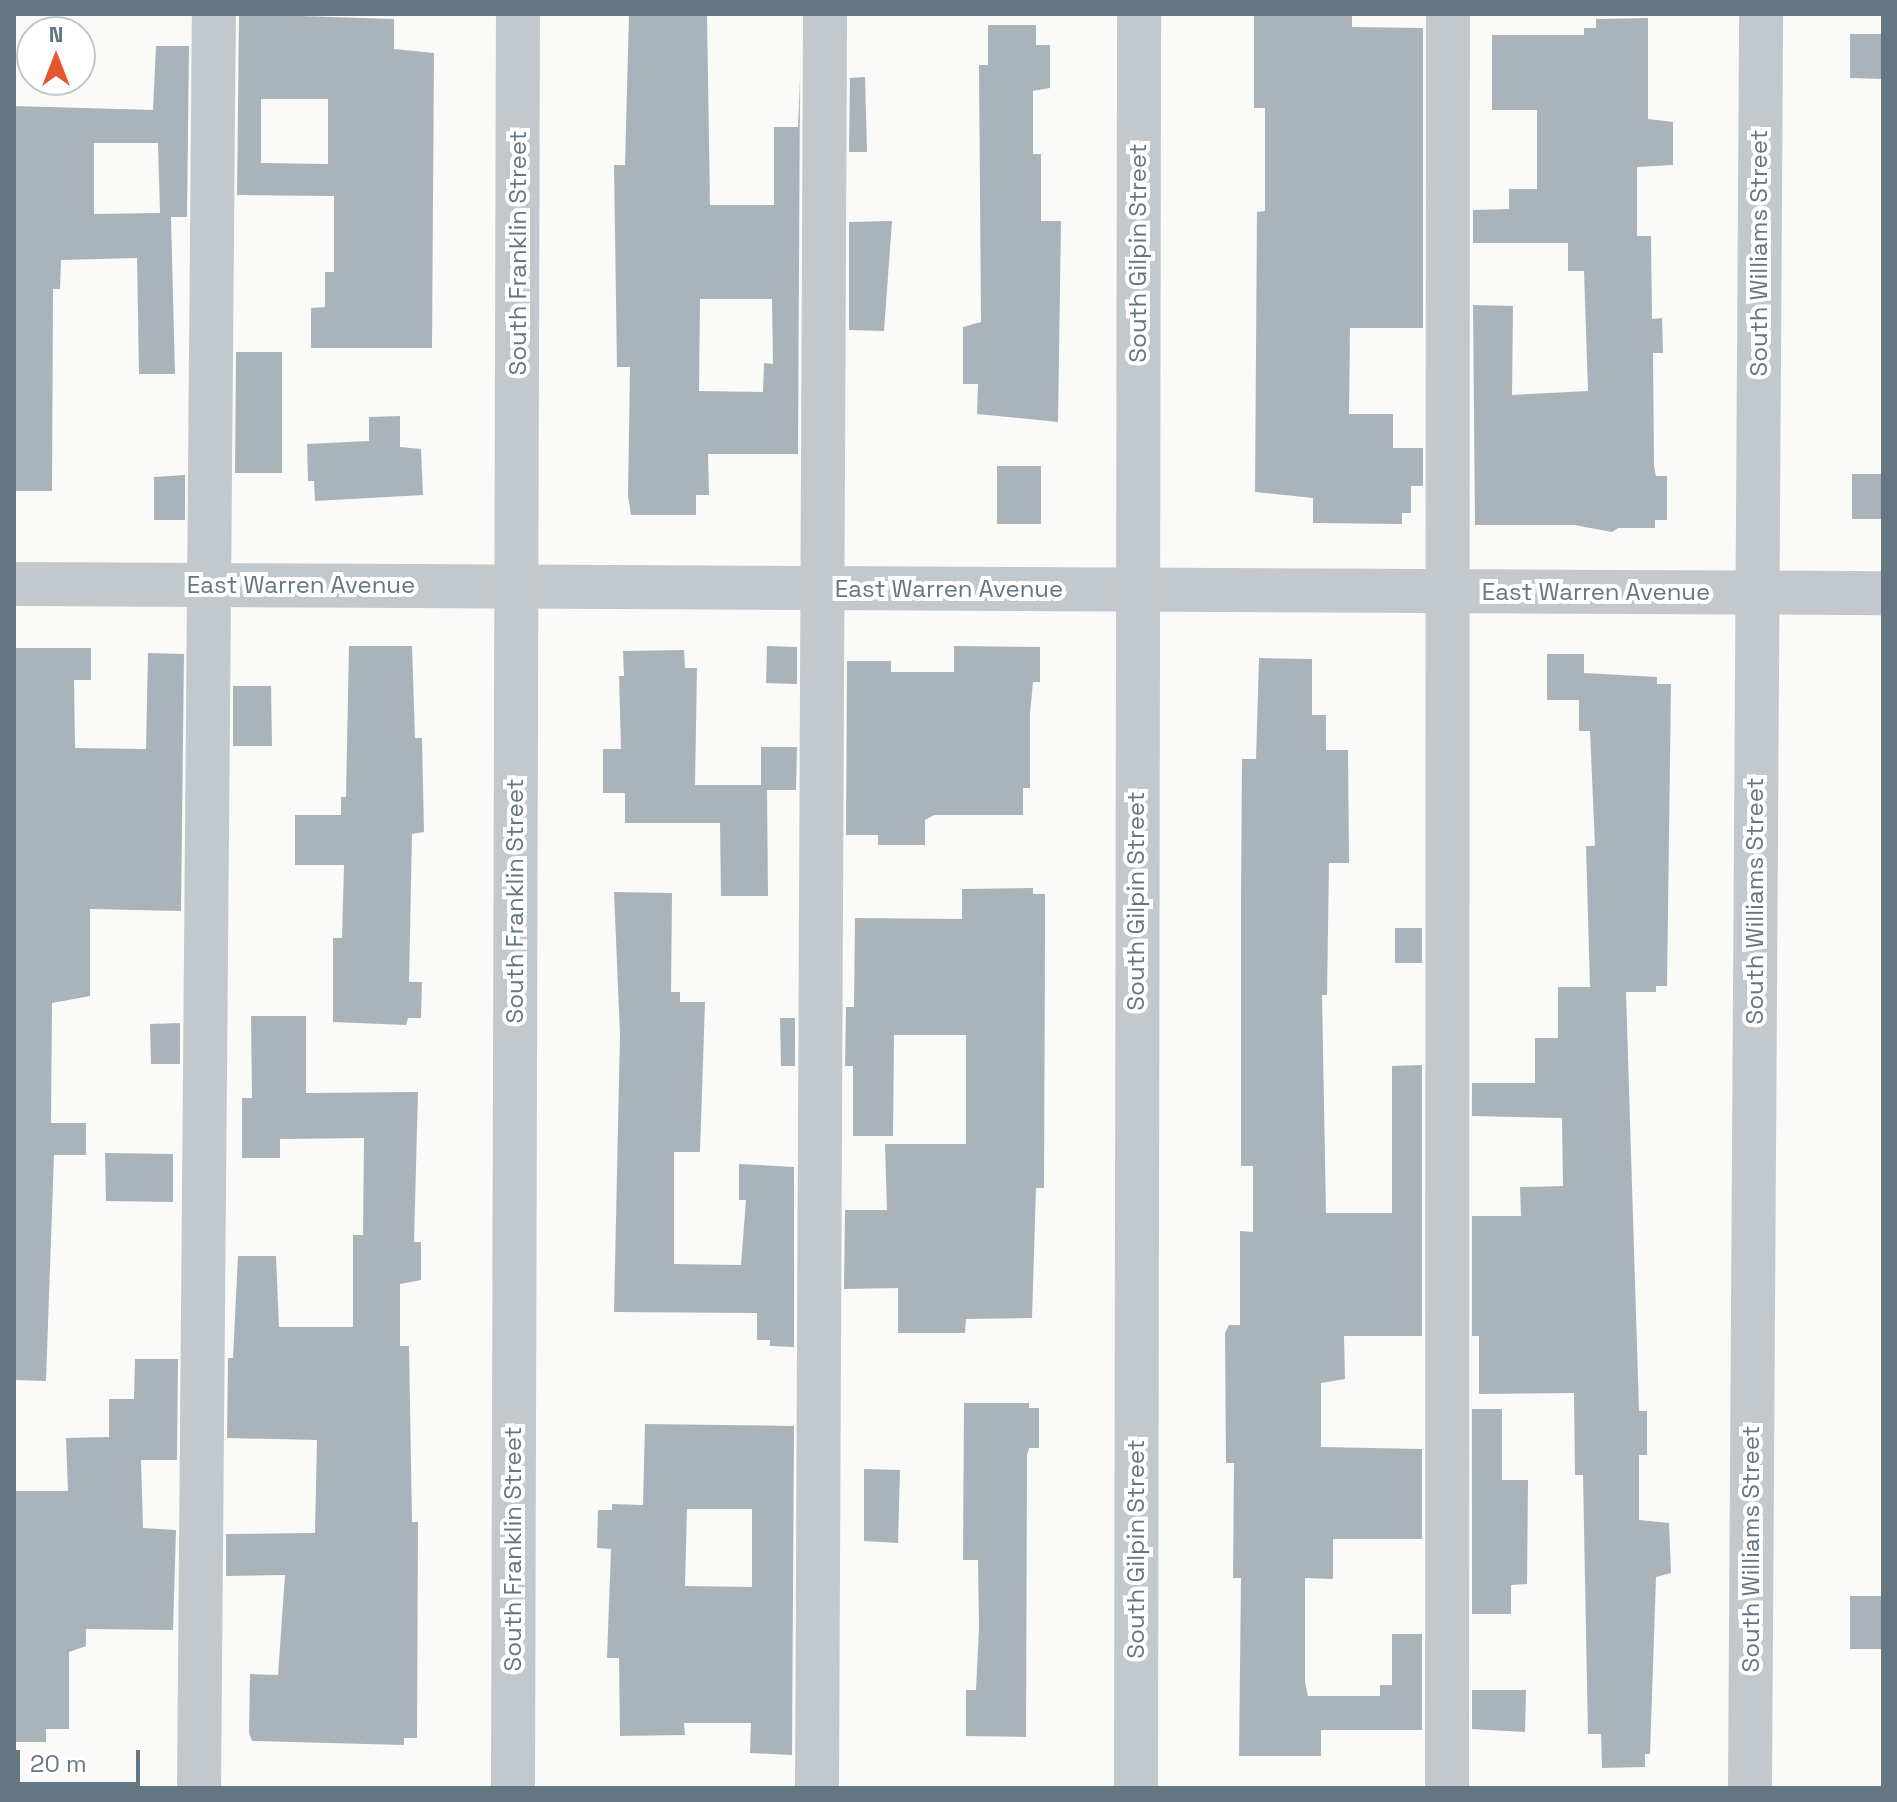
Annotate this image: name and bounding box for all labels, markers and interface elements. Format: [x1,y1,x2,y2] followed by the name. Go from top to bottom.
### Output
[16,16,96,96] north arrow
[49,20,63,48] text: N
[1745,129,1773,377] street label: South Williams Street
[504,130,532,376] street label: South Franklin Street
[1124,143,1152,363] street label: South Gilpin Street
[187,571,415,599] street label: East Warren Avenue
[835,575,1063,603] street label: East Warren Avenue
[1482,578,1710,606] street label: East Warren Avenue
[1741,777,1769,1025] street label: South Williams Street
[501,778,529,1024] street label: South Franklin Street
[1122,791,1150,1011] street label: South Gilpin Street
[1737,1425,1765,1673] street label: South Williams Street
[499,1426,527,1672] street label: South Franklin Street
[1122,1439,1150,1659] street label: South Gilpin Street
[20,1734,144,1784] scale bar
[30,1748,87,1779] text: 20 m

